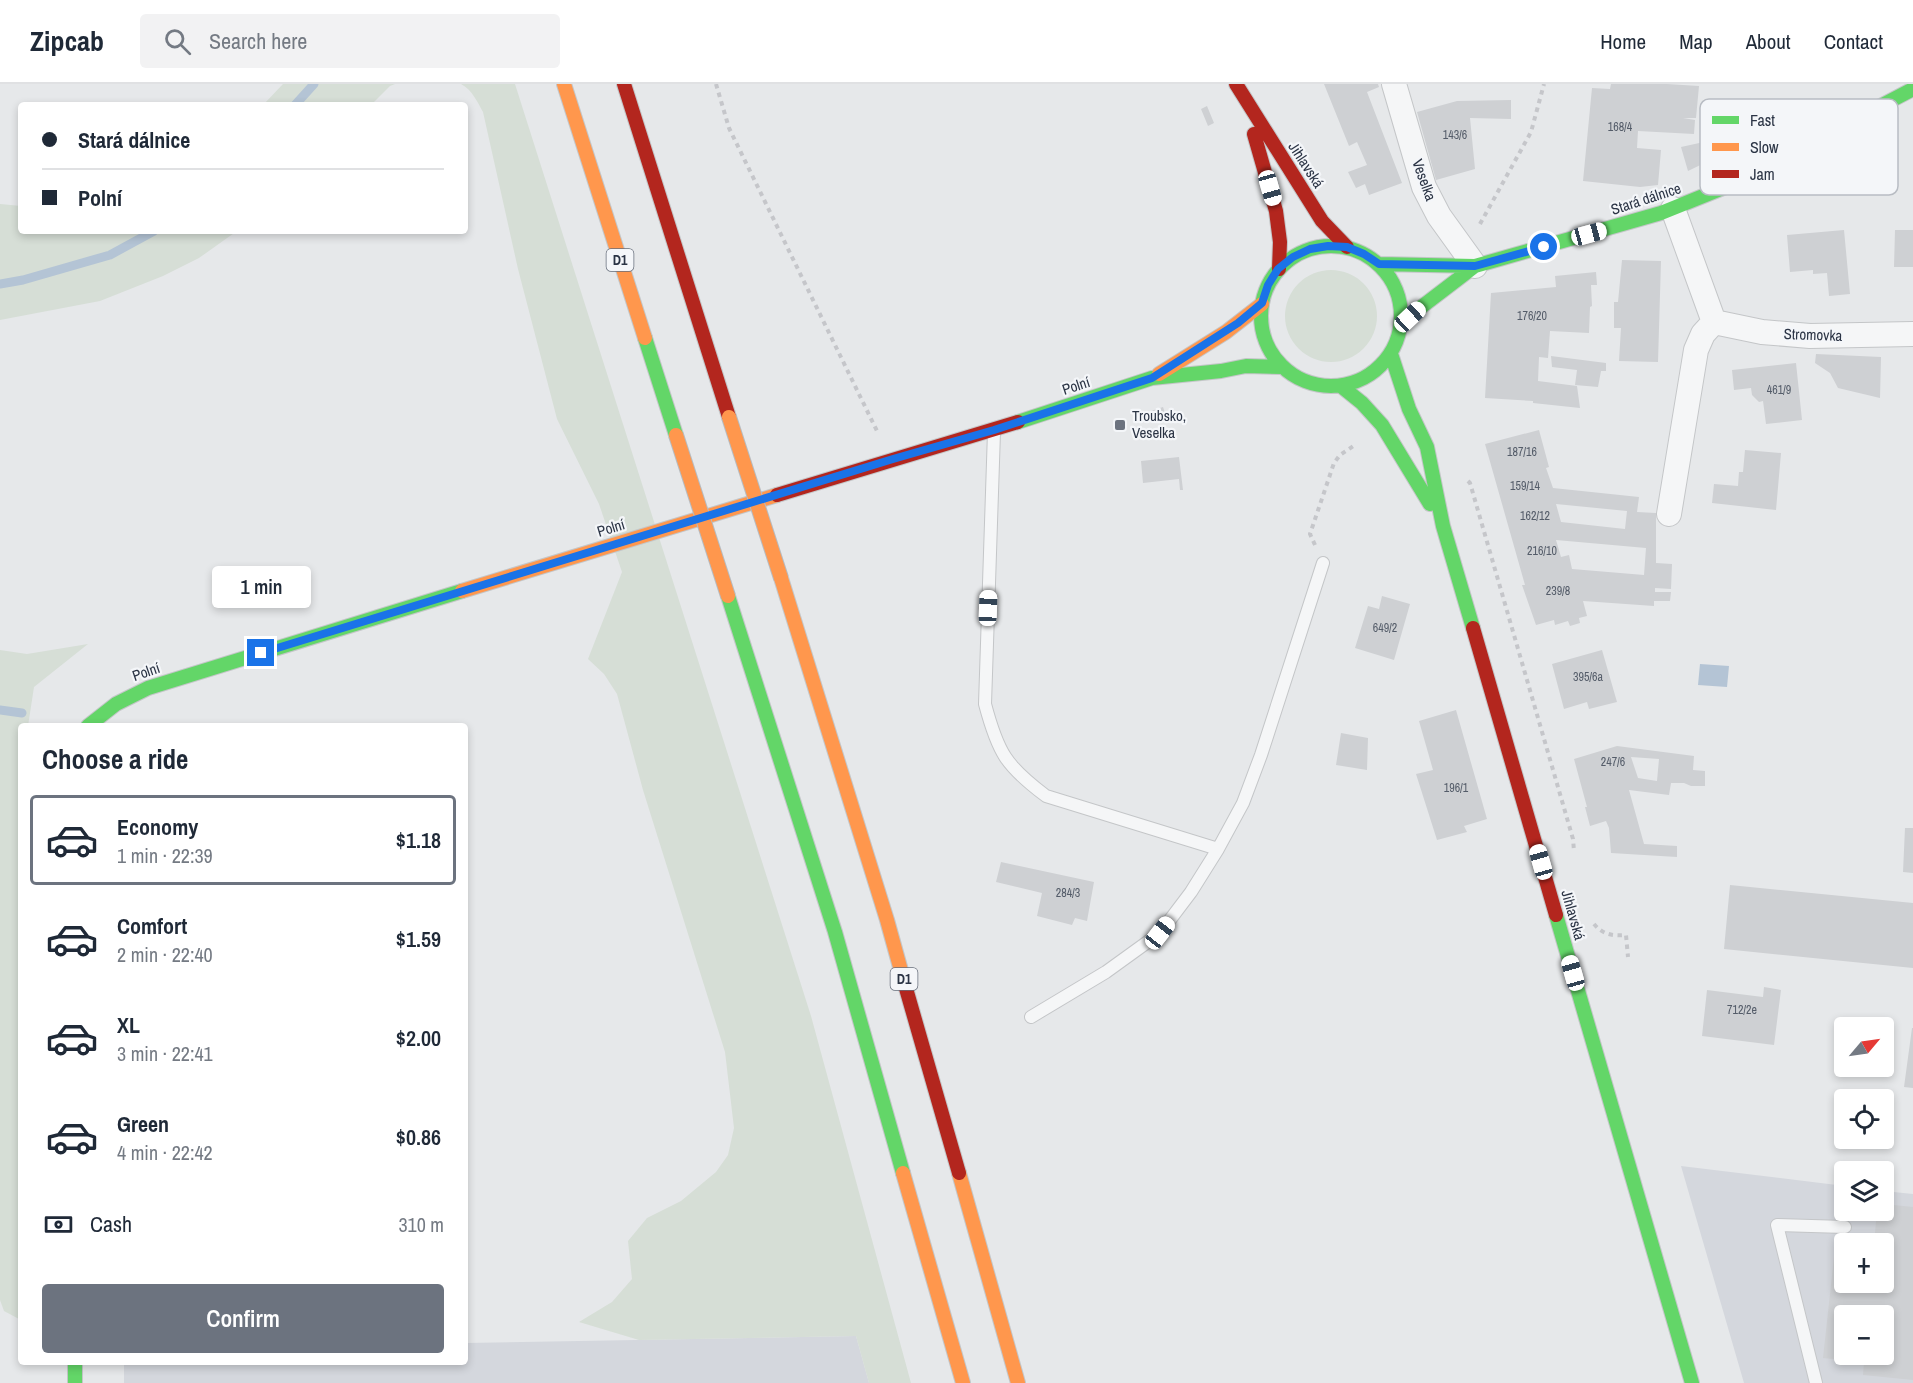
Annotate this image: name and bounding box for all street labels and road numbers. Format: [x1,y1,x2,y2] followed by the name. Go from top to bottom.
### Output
[1284,138,1329,192] street label: Jihlavská
[1407,156,1442,204] street label: Veselka
[1608,177,1684,220] street label: Stará dálnice
[606,249,634,271] road number: D1
[1783,323,1843,346] street label: Stromovka
[1059,371,1093,400] street label: Polní
[594,513,628,542] street label: Polní
[129,657,163,686] street label: Polní
[1556,887,1591,943] street label: Jihlavská
[890,968,918,990] road number: D1

